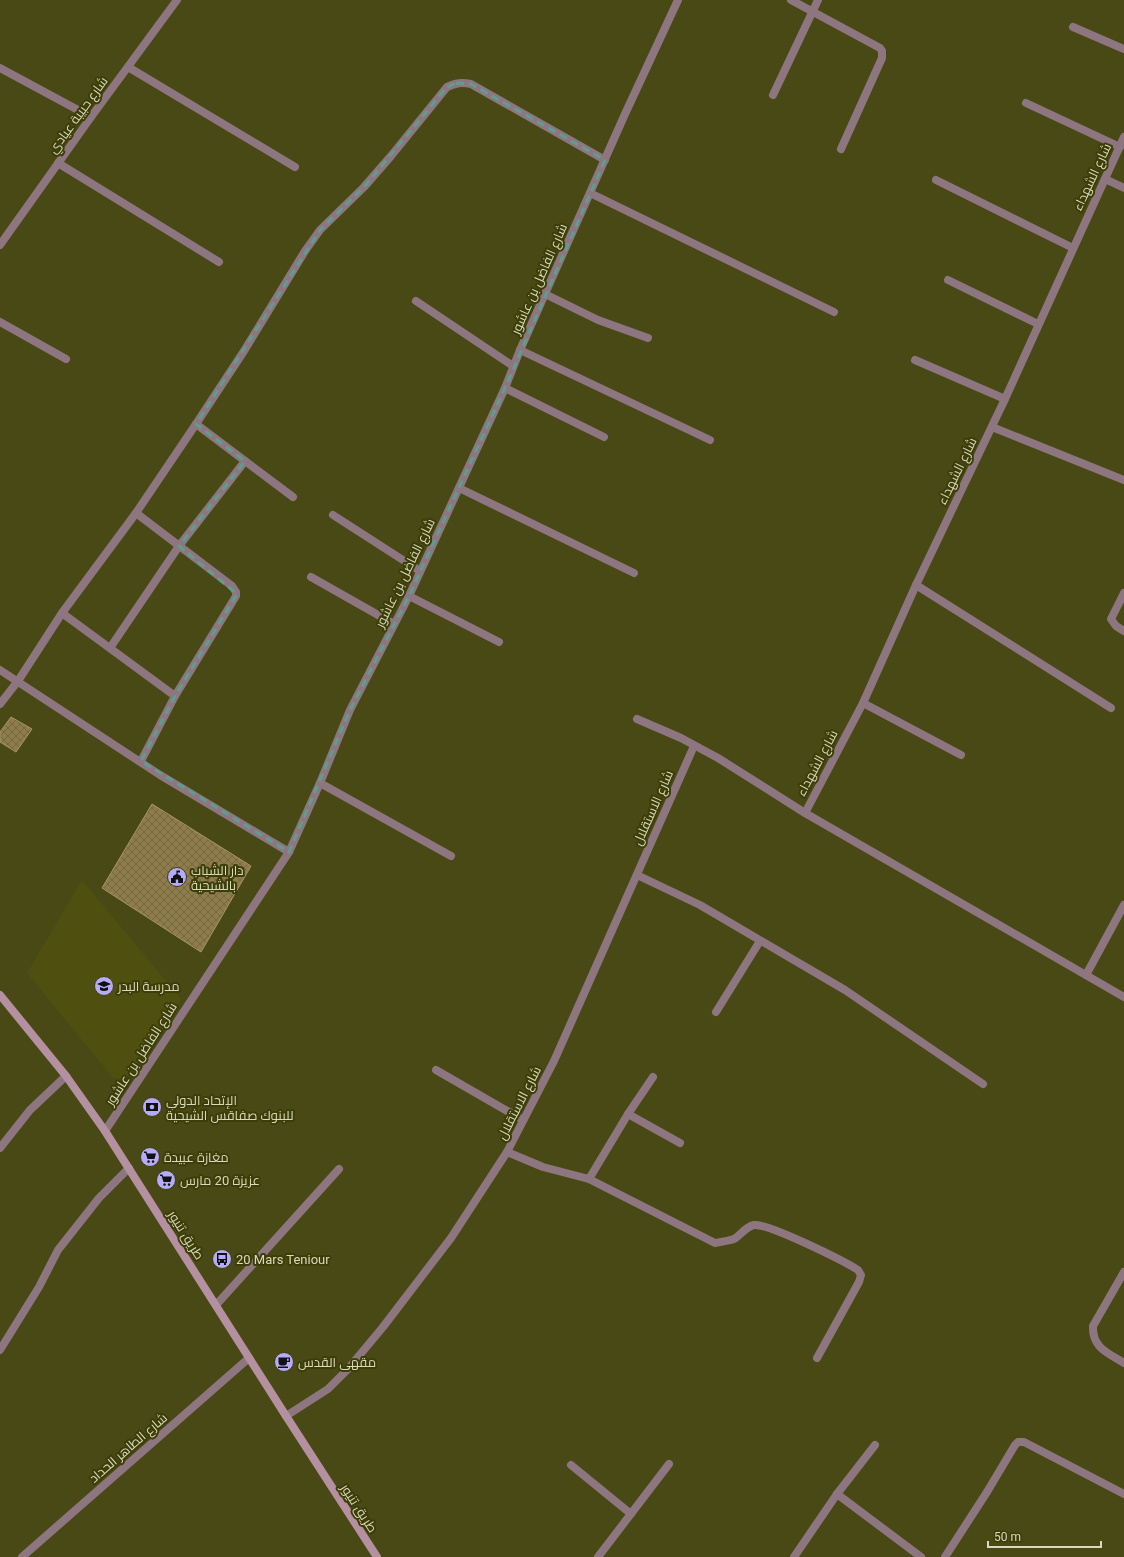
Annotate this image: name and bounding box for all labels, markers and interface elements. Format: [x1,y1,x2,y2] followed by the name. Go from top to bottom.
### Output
[45,74,113,158] street label: شارع حبيبة عيادي
[1070,141,1115,214] street label: شارع الشهداء
[507,221,571,338] street label: شارع الفاضل بن عاشور
[934,435,981,507] street label: شارع الشهداء
[372,516,439,631] street label: شارع الفاضل بن عاشور
[793,727,842,799] street label: شارع الشهداء
[630,768,677,848] street label: شارع الاستقلال
[191,863,244,893] place label: دار الشباب بالشيحية
[166,866,188,888] public building icon: دار الشباب بالشيحية
[93,975,115,997] school or university icon: مدرسة البدر
[117,979,179,994] place label: مدرسة البدر
[102,1000,181,1110] street label: شارع الفاضل بن عاشور
[494,1064,545,1143] street label: شارع الاستقلال
[166,1093,294,1123] place label: الإتحاد الدولي للبنوك صفاقس الشيحية
[141,1096,163,1118] bank icon: الإتحاد الدولي للبنوك صفاقس الشيحية
[139,1146,161,1168] supermarket icon: مغازة عبيدة
[164,1150,229,1165] place label: مغازة عبيدة
[155,1169,177,1191] supermarket icon: عزيزة 20 مارس
[180,1173,260,1188] place label: عزيزة 20 مارس
[165,1207,207,1262] street label: طريق تنيور
[211,1248,233,1270] bus stop icon: 20 Mars Teniour
[236,1252,330,1267] place label: 20 Mars Teniour
[273,1351,295,1373] cafe icon: مقهى القدس
[298,1355,376,1370] place label: مقهى القدس
[86,1410,171,1487] street label: شارع الطاهر الحداد
[337,1480,380,1535] street label: طريق تنيور
[988,1523,1101,1549] scale bar
[994,1530,1021,1544] text: 50 m

